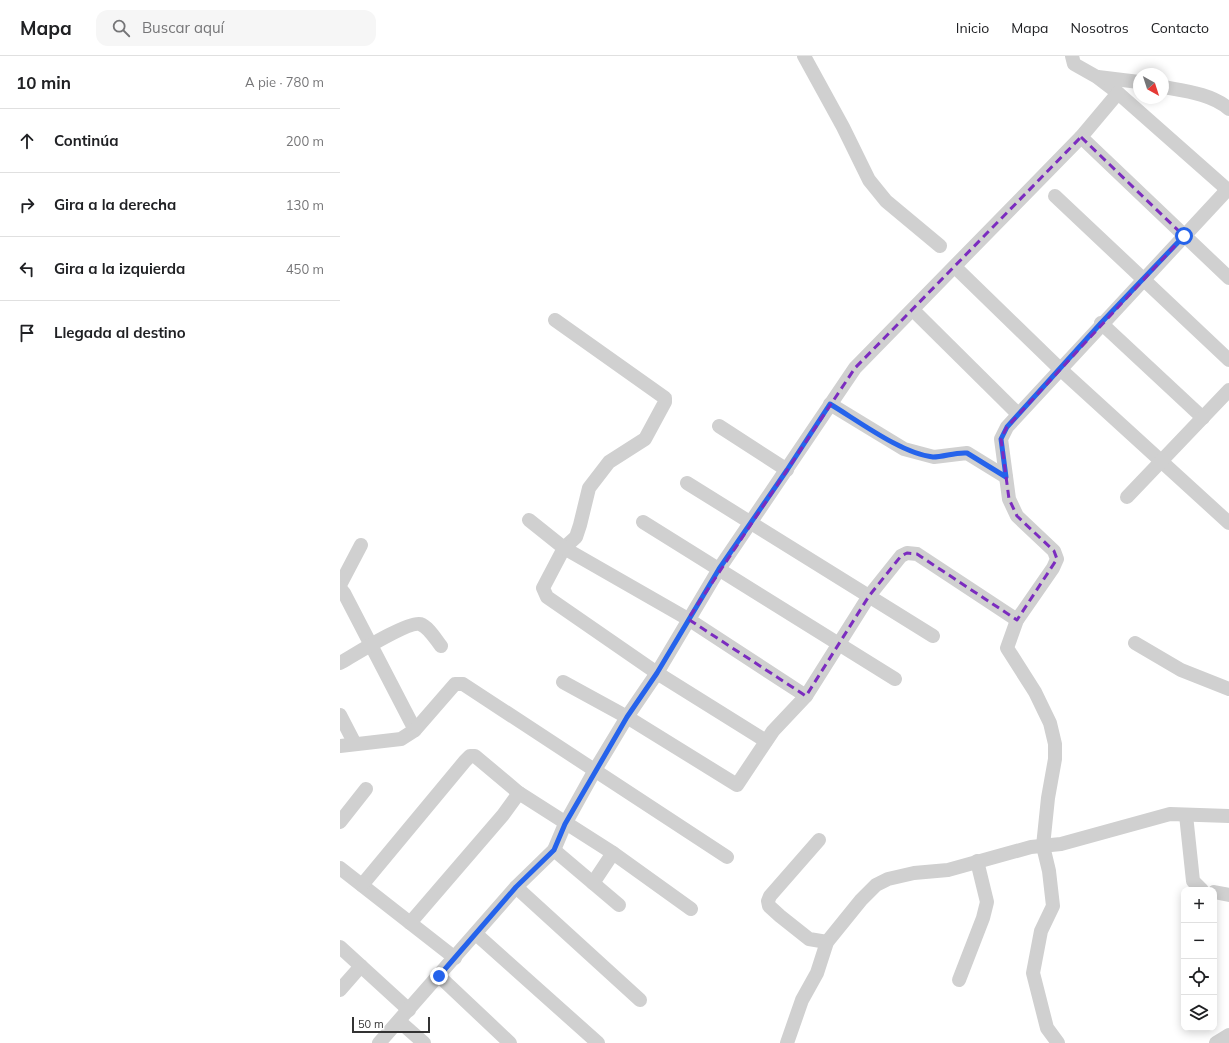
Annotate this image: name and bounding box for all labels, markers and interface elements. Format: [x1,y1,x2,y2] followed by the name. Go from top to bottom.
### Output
[96,10,376,46] search box
[20,16,72,40] text: Mapa
[110,17,132,39] icon: search
[142,18,224,37] text: Buscar aquí
[956,19,989,37] text: Inicio
[1011,19,1049,37] text: Mapa
[1071,19,1129,37] text: Nosotros
[1151,19,1209,37] text: Contacto
[1133,68,1169,104] north arrow
[16,72,71,93] text: 10 min
[245,74,324,90] text: A pie · 780 m
[16,130,38,152] icon: ahead
[54,131,119,150] text: Continúa
[286,133,324,149] text: 200 m
[16,194,38,216] icon: right
[54,195,176,214] text: Gira a la derecha
[286,197,324,213] text: 130 m
[1175,227,1193,245] route start
[16,258,38,280] icon: left
[54,259,185,278] text: Gira a la izquierda
[286,261,324,277] text: 450 m
[16,322,38,344] icon: arrive
[54,323,186,342] text: Llegada al destino
[1181,887,1217,1031] map controls
[1181,887,1217,923] button: +
[1181,923,1217,959] button: −
[1181,959,1217,995] button: locate
[430,967,448,985] route end
[1181,995,1217,1031] button: layers
[352,1015,430,1034] scale bar
[358,1017,384,1031] text: 50 m

